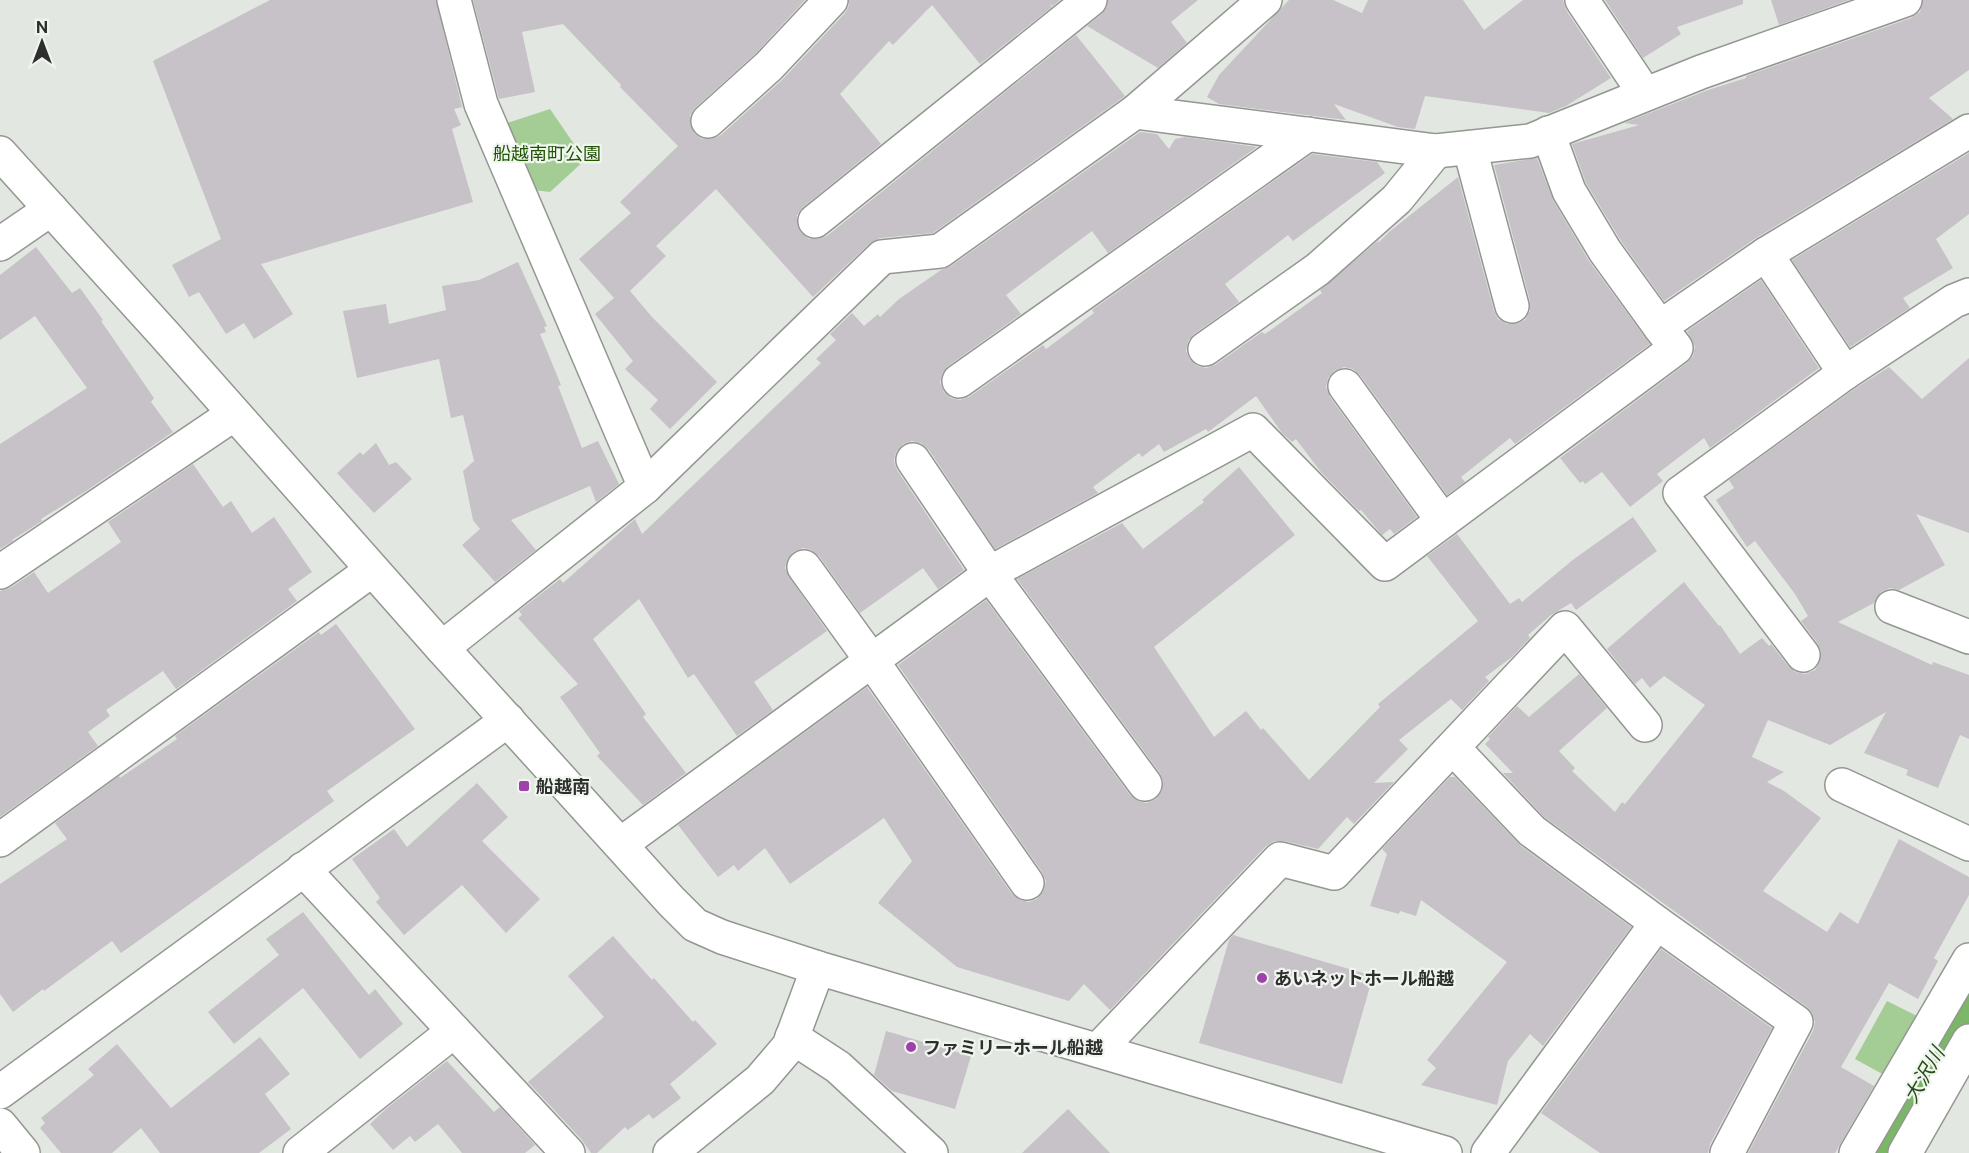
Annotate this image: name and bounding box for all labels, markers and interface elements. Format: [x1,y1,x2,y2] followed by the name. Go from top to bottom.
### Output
[12,12,72,72] north arrow
[36,18,48,37] text: N
[493,143,601,164] park label: 船越南町公園
[536,776,590,797] place label: 船越南
[517,779,531,793] marker: 船越南
[1274,968,1454,989] place label: あいネットホール船越
[1255,971,1269,985] marker: あいネットホール船越
[923,1037,1103,1058] place label: ファミリーホール船越
[904,1040,918,1054] marker: ファミリーホール船越
[1899,1041,1950,1107] water label: 大沢川

